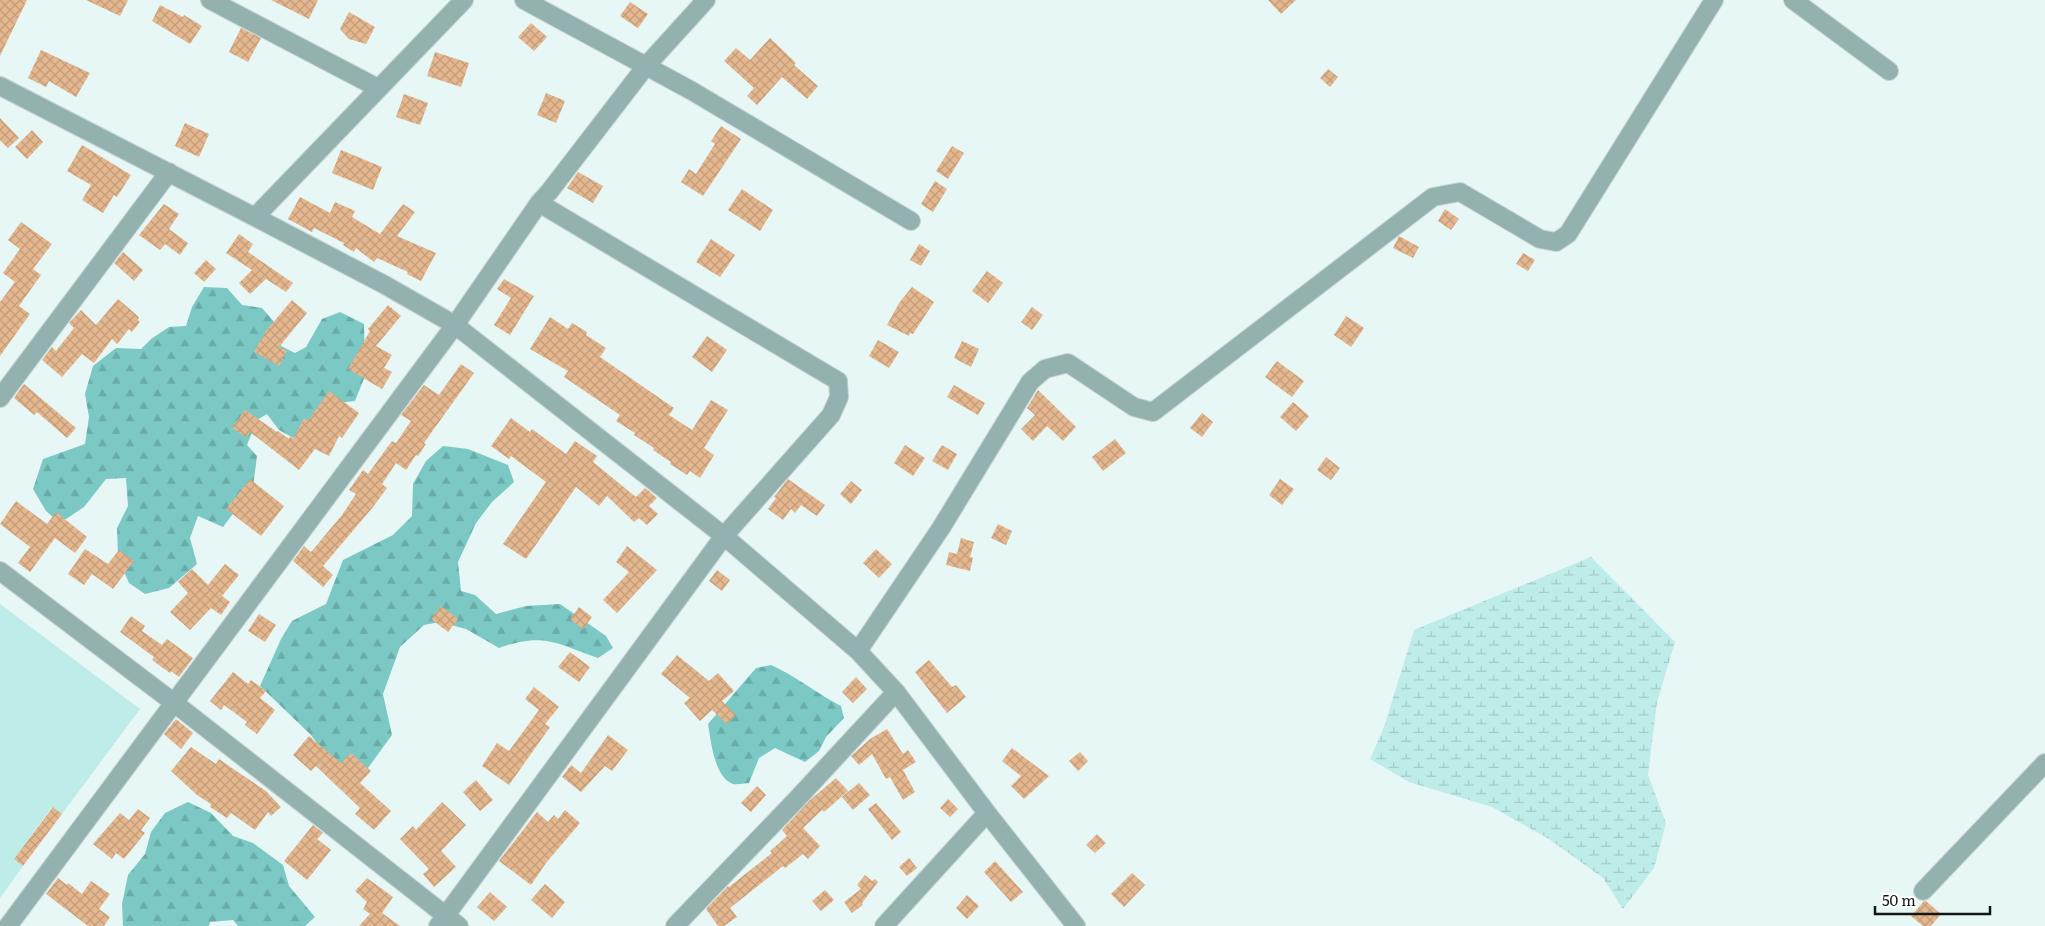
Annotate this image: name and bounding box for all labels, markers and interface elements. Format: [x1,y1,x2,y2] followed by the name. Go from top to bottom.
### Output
[1875,884,1990,916] scale bar
[1882,888,1916,911] text: 50 m

